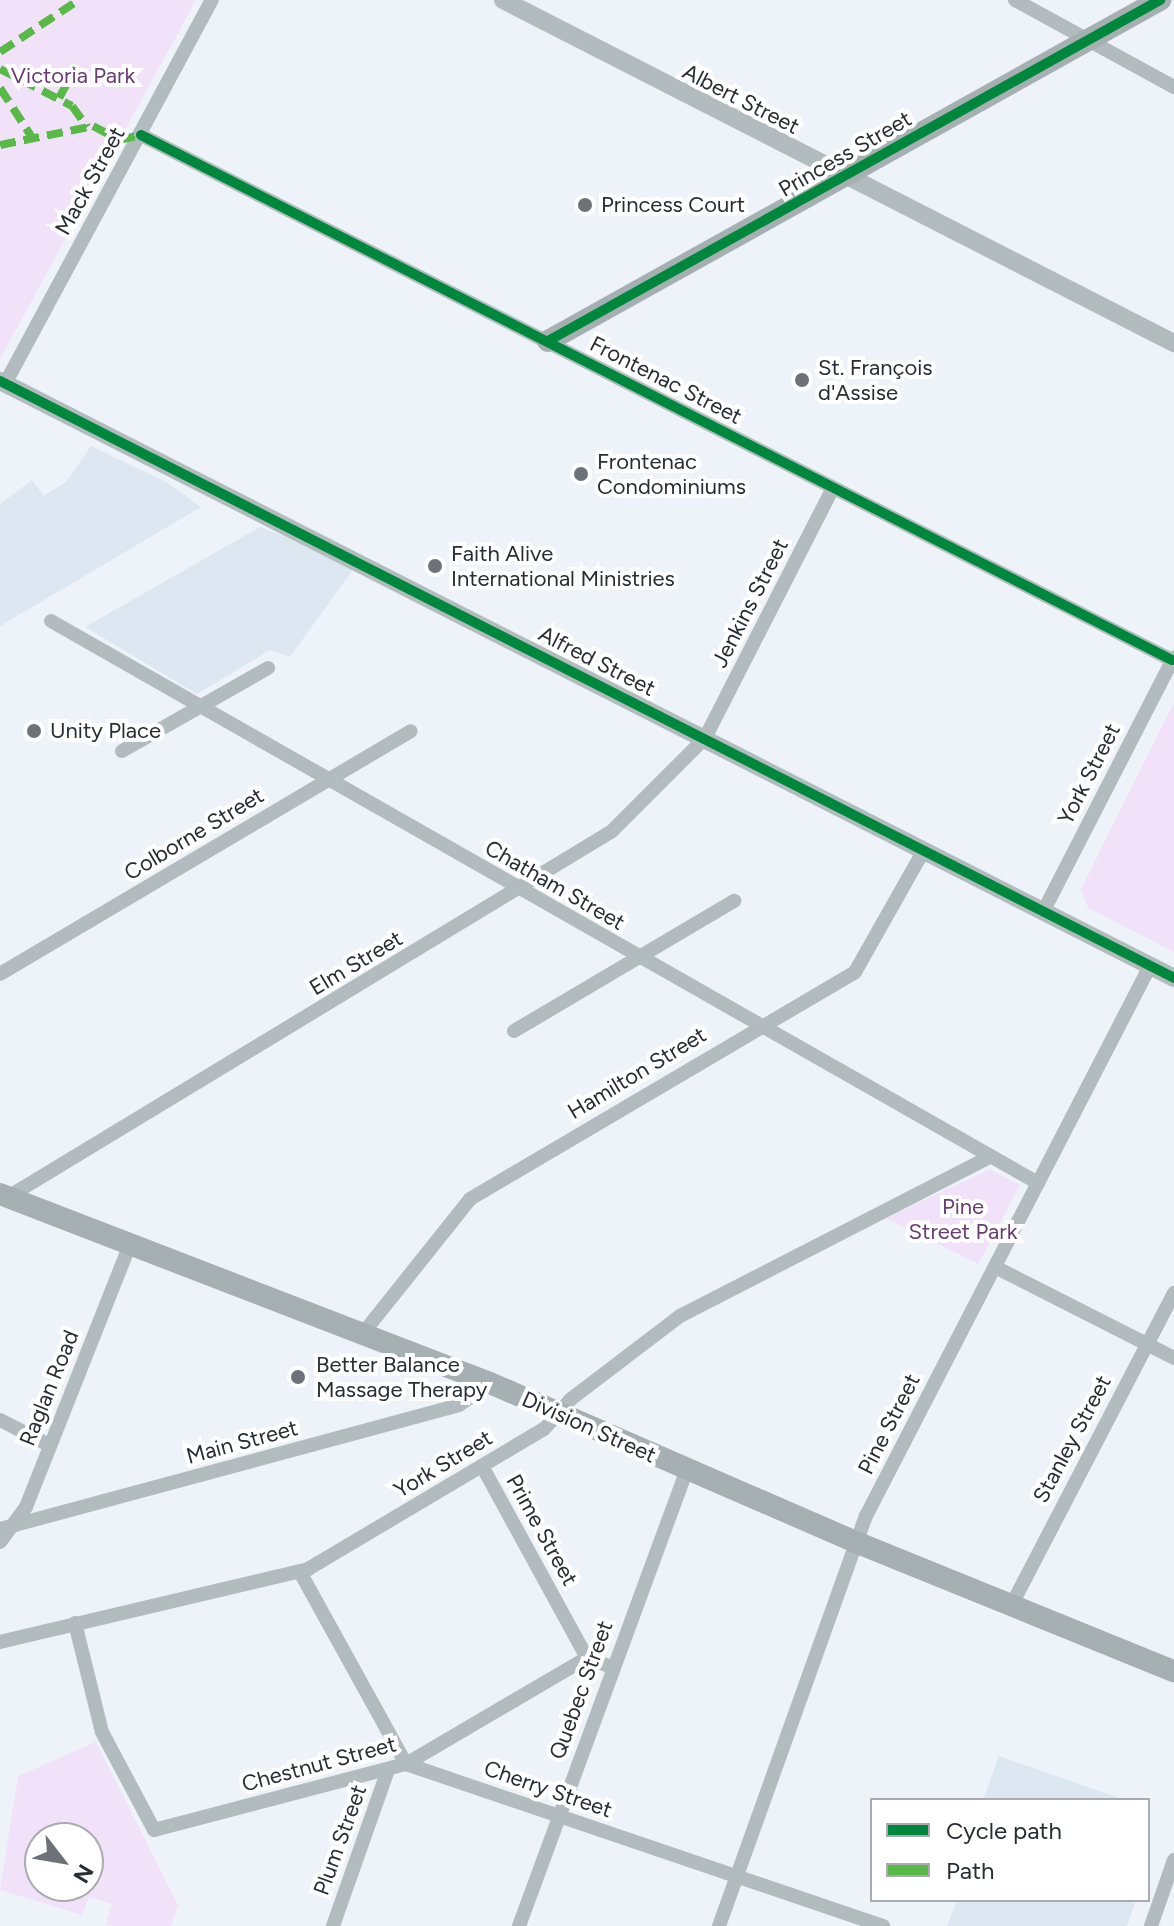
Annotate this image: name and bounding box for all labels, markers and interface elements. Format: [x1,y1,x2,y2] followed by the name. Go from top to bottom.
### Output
[678,58,804,140] street label: Albert Street
[11,63,135,89] park label: Victoria Park
[774,105,916,203] street label: Princess Street
[50,122,130,240] street label: Mack Street
[601,192,745,218] place label: Princess Court
[576,196,594,214] marker: Princess Court
[586,330,746,430] street label: Frontenac Street
[818,354,933,406] place label: St. François d'Assise
[793,371,811,389] marker: St. François d'Assise
[597,448,746,500] place label: Frontenac Condominiums
[572,465,590,483] marker: Frontenac Condominiums
[706,534,794,672] street label: Jenkins Street
[451,540,675,592] place label: Faith Alive International Ministries
[426,557,444,575] marker: Faith Alive International Ministries
[534,620,660,702] street label: Alfred Street
[50,718,161,744] place label: Unity Place
[1052,719,1126,829] street label: York Street
[25,722,43,740] marker: Unity Place
[120,782,268,886] street label: Colborne Street
[480,834,630,936] street label: Chatham Street
[305,925,407,1001] street label: Elm Street
[563,1021,711,1125] street label: Hamilton Street
[909,1193,1017,1244] park label: Pine Street Park
[14,1326,84,1450] street label: Raglan Road
[316,1351,487,1402] place label: Better Balance Massage Therapy
[287,1366,309,1388] marker: Better Balance Massage Therapy
[852,1369,926,1479] street label: Pine Street
[1027,1371,1117,1507] street label: Stanley Street
[518,1386,660,1468] street label: Division Street
[183,1414,301,1470] street label: Main Street
[389,1424,497,1504] street label: York Street
[501,1470,583,1590] street label: Prime Street
[544,1617,618,1763] street label: Quebec Street
[239,1731,399,1797] street label: Chestnut Street
[481,1755,615,1823] street label: Cherry Street
[308,1781,372,1899] street label: Plum Street
[870,1798,1150,1902] legend
[946,1816,1062,1845] text: Cycle path
[24,1822,104,1902] north arrow
[946,1856,994,1885] text: Path
[67,1859,99,1888] text: N

